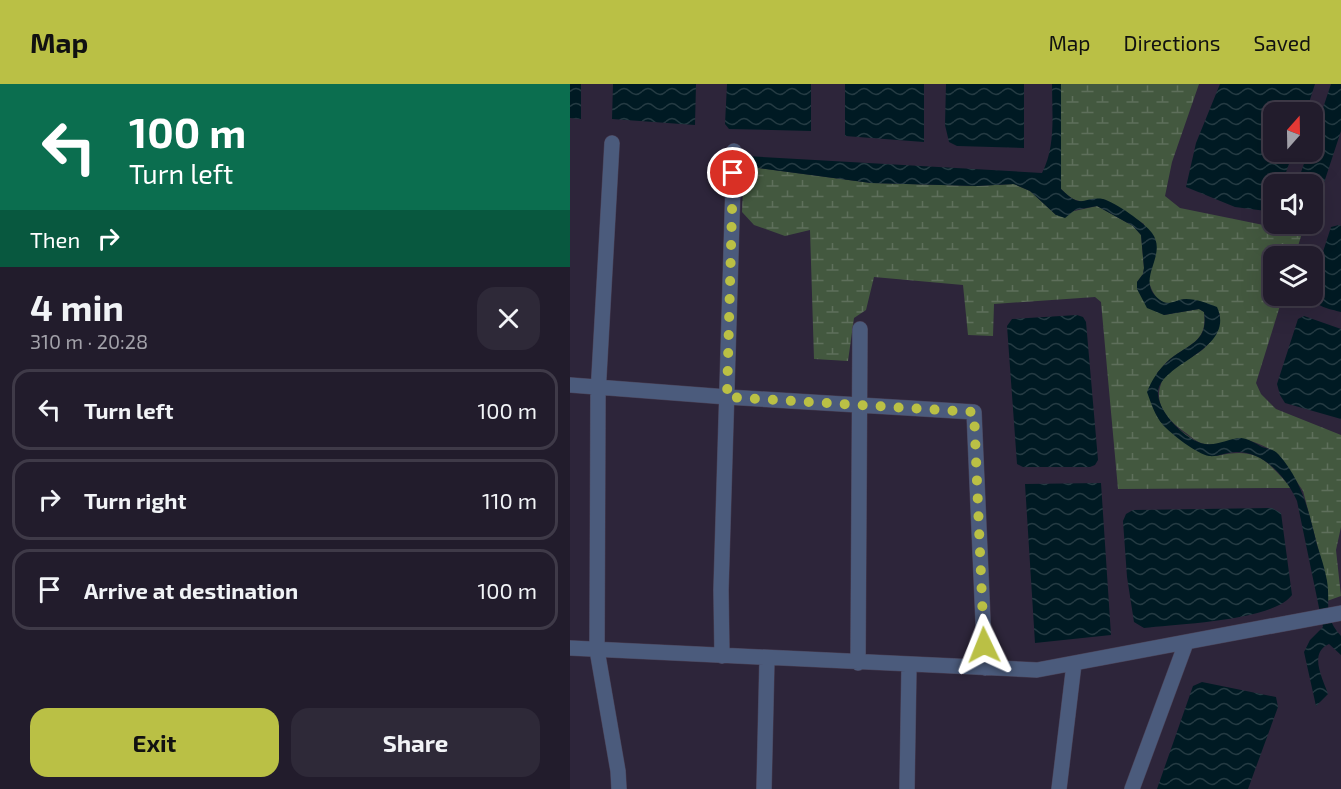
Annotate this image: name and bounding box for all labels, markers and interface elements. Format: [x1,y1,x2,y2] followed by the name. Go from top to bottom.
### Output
[30,25,88,59] text: Map
[1048,30,1091,55] text: Map
[1124,30,1220,55] text: Directions
[1253,30,1311,55] text: Saved
[1263,102,1323,162] north arrow
[1263,102,1323,306] map controls
[129,106,246,156] text: 100 m
[30,108,108,186] icon: left
[707,147,758,198] pin
[716,156,749,189] icon: arrive
[129,157,233,189] text: Turn left
[1263,174,1323,234] button: sound
[92,222,125,255] icon: right
[30,226,80,252] text: Then
[1263,246,1323,306] button: layers
[30,285,124,328] text: 4 min
[477,287,540,350] button: close
[30,329,148,353] text: 310 m · 20:28
[33,393,66,426] icon: left
[84,397,173,423] text: Turn left
[478,397,537,423] text: 100 m
[33,483,66,516] icon: right
[84,487,186,513] text: Turn right
[482,487,537,513] text: 110 m
[33,573,66,606] icon: arrive
[84,577,298,603] text: Arrive at destination
[478,577,537,603] text: 100 m
[952,613,1016,677] position arrow
[30,708,279,777] button: Exit
[291,708,540,777] button: Share

